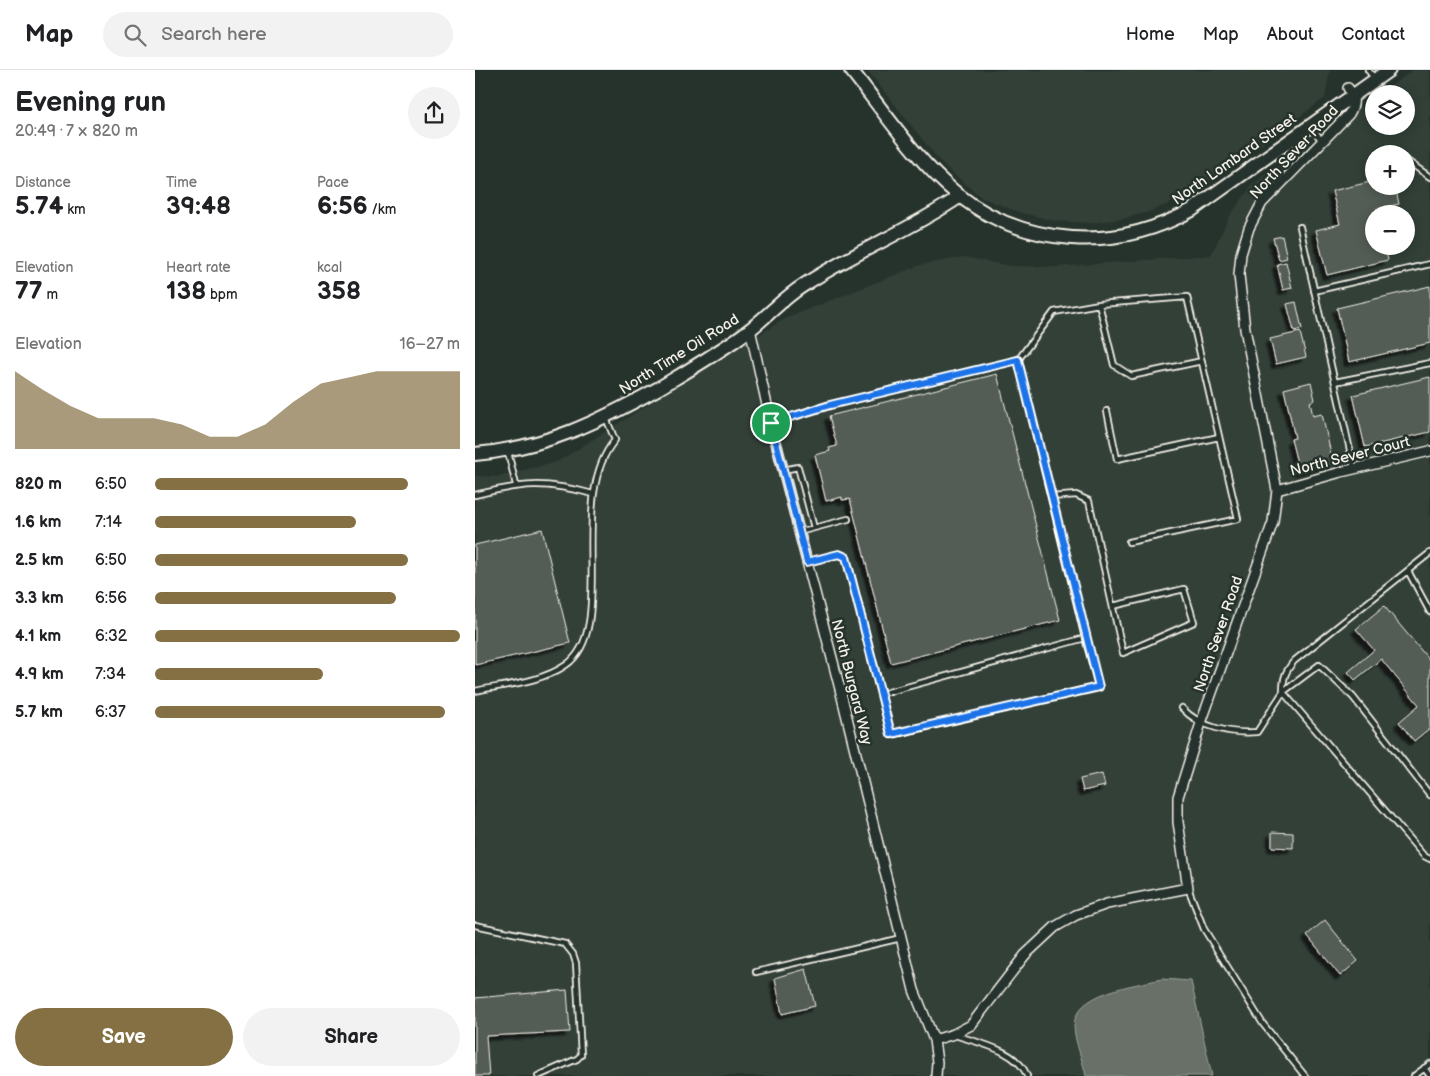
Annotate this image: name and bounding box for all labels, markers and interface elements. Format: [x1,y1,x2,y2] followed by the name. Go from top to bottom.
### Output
[103,12,453,57] search box
[25,20,73,49] text: Map
[121,21,149,49] icon: search
[161,23,267,46] text: Search here
[1126,24,1175,45] text: Home
[1203,24,1239,45] text: Map
[1267,24,1314,45] text: About
[1342,24,1405,45] text: Contact
[1365,85,1415,255] map controls
[1365,85,1415,135] button: layers
[15,86,166,119] text: Evening run
[408,87,460,139] button: share
[1246,101,1343,203] street label: North Sever Road
[1169,109,1300,209] street label: North Lombard Street
[15,122,138,141] text: 20:49 · 7 × 820 m
[1365,145,1415,195] button: +
[15,174,71,191] text: Distance
[166,174,197,191] text: Time
[317,174,349,191] text: Pace
[15,191,63,222] text: 5.74
[166,191,231,222] text: 39:48
[317,191,368,222] text: 6:56
[63,201,86,218] text: km
[368,201,396,218] text: /km
[1365,205,1415,255] button: −
[15,259,73,276] text: Elevation
[166,259,231,276] text: Heart rate
[317,259,342,276] text: kcal
[15,276,43,307] text: 77
[166,276,206,307] text: 138
[317,276,361,307] text: 358
[43,286,58,303] text: m
[206,286,238,303] text: bpm
[616,310,743,399] street label: North Time Oil Road
[15,335,82,354] text: Elevation
[400,335,460,354] text: 16–27 m
[750,402,792,444] pin
[757,409,785,437] icon: arrive
[1288,432,1412,481] street label: North Sever Court
[15,475,62,494] text: 820 m
[95,475,127,494] text: 6:50
[15,513,61,532] text: 1.6 km
[95,513,122,532] text: 7:14
[15,551,64,570] text: 2.5 km
[95,551,127,570] text: 6:50
[1190,574,1247,695] street label: North Sever Road
[15,589,64,608] text: 3.3 km
[95,589,127,608] text: 6:56
[827,617,876,747] street label: North Burgard Way
[15,627,61,646] text: 4.1 km
[95,627,127,646] text: 6:32
[15,665,64,684] text: 4.9 km
[95,665,126,684] text: 7:34
[15,703,63,722] text: 5.7 km
[95,703,126,722] text: 6:37
[15,1008,233,1066] button: Save
[243,1008,460,1066] button: Share

